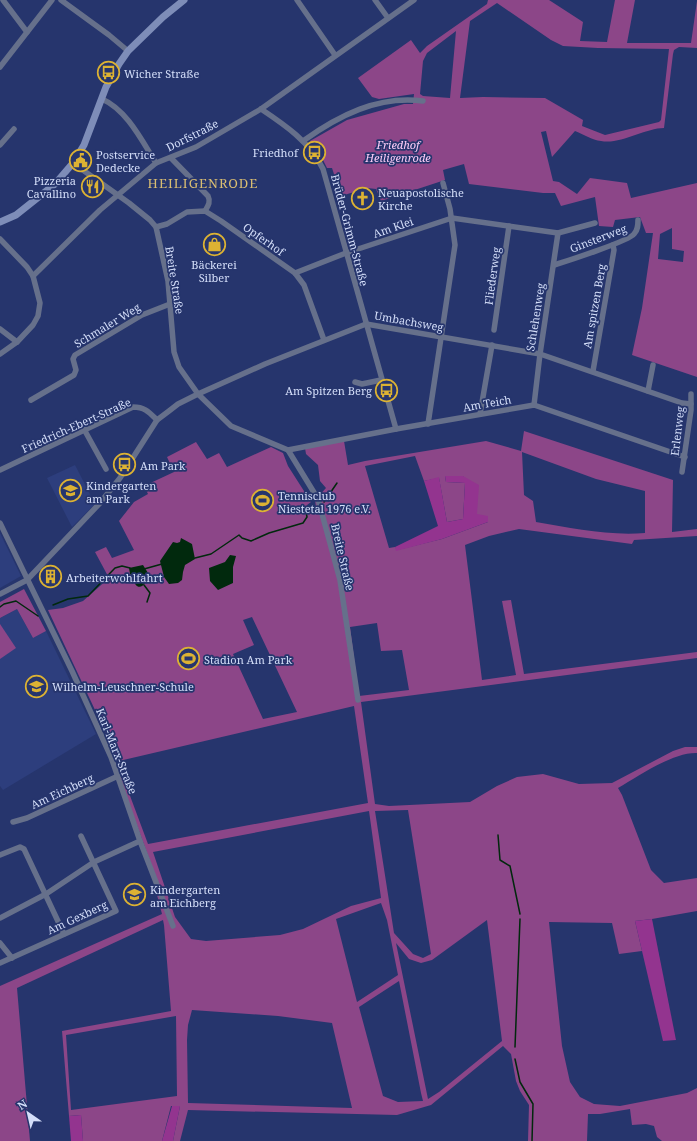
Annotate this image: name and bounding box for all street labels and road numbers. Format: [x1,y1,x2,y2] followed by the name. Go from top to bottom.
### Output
[163,115,221,155] street label: Dorfstraße
[328,172,372,288] street label: Brüder-Grimm-Straße
[371,213,416,241] street label: Am Klei
[240,219,288,259] street label: Opferhof
[567,220,629,256] street label: Ginsterweg
[162,245,188,315] street label: Breite Straße
[481,246,504,306] street label: Fliederweg
[579,262,609,350] street label: Am spitzen Berg
[522,282,548,352] street label: Schlehenweg
[71,299,143,351] street label: Schmaler Weg
[373,308,445,334] street label: Umbachsweg
[462,391,512,415] street label: Am Teich
[19,394,133,456] street label: Friedrich-Ebert-Straße
[667,405,687,457] street label: Erlenweg
[328,522,358,592] street label: Breite Straße
[93,706,141,796] street label: Karl-Marx-Straße
[28,770,96,812] street label: Am Eichberg
[44,896,110,938] street label: Am Gexberg

